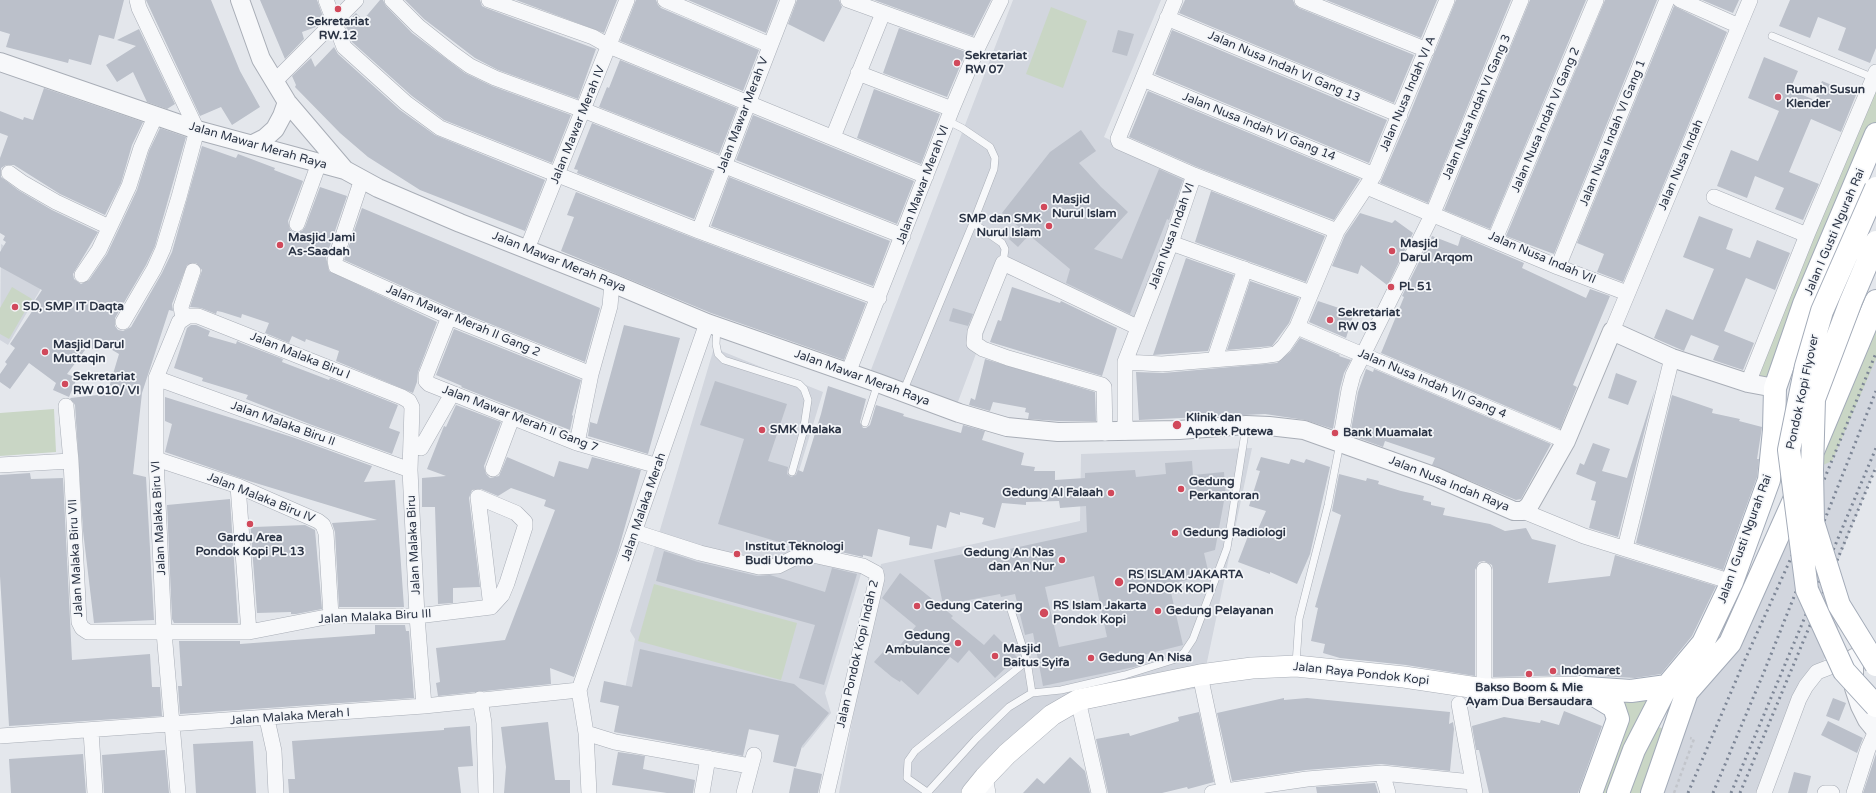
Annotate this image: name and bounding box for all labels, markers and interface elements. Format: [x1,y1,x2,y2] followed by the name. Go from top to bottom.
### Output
[333,4,343,14] marker: Sekretariat RW.12
[307,15,369,43] place label: Sekretariat RW.12
[1206,28,1362,106] street label: Jalan Nusa Indah VI Gang 13
[1440,32,1514,182] street label: Jalan Nusa Indah VI Gang 3
[1377,34,1439,154] street label: Jalan Nusa Indah VI A
[1509,45,1583,195] street label: Jalan Nusa Indah VI Gang 2
[965,49,1027,77] place label: Sekretariat RW 07
[714,55,772,175] street label: Jalan Mawar Merah V
[952,58,962,68] marker: Sekretariat RW 07
[1577,58,1649,208] street label: Jalan Nusa Indah VI Gang 1
[548,64,608,186] street label: Jalan Mawar Merah IV
[1786,83,1865,111] place label: Rumah Susun Klender
[1180,90,1338,164] street label: Jalan Nusa Indah VI Gang 14
[1773,92,1783,102] marker: Rumah Susun Klender
[1655,117,1707,213] street label: Jalan Nusa Indah
[187,119,329,173] street label: Jalan Mawar Merah Raya
[894,123,952,247] street label: Jalan Mawar Merah VI
[1802,166,1868,298] street label: Jalan I Gusti Ngurah Rai
[1146,181,1198,291] street label: Jalan Nusa Indah VI
[1052,193,1117,221] place label: Masjid Nurul Islam
[1039,202,1049,212] marker: Masjid Nurul Islam
[959,212,1041,240] place label: SMP dan SMK Nurul Islam
[1044,221,1054,231] marker: SMP dan SMK Nurul Islam
[490,229,628,295] street label: Jalan Mawar Merah Raya
[1486,229,1598,287] street label: Jalan Nusa Indah VII
[288,231,355,259] place label: Masjid Jami As-Saadah
[1400,237,1473,265] place label: Masjid Darul Arqom
[275,240,285,250] marker: Masjid Jami As-Saadah
[1387,246,1397,256] marker: Masjid Darul Arqom
[1399,280,1432,294] place label: PL 51
[384,282,542,360] street label: Jalan Mawar Merah II Gang 2
[1386,282,1396,292] marker: PL 51
[23,300,124,314] place label: SD, SMP IT Daqta
[10,302,20,312] marker: SD, SMP IT Daqta
[1338,306,1400,334] place label: Sekretariat RW 03
[1325,315,1335,325] marker: Sekretariat RW 03
[248,329,352,383] street label: Jalan Malaka Biru I
[1784,333,1822,451] street label: Pondok Kopi Flyover
[53,338,124,366] place label: Masjid Darul Muttaqin
[1356,346,1508,422] street label: Jalan Nusa Indah VII Gang 4
[40,347,50,357] marker: Masjid Darul Muttaqin
[792,347,932,409] street label: Jalan Mawar Merah Raya
[73,370,140,398] place label: Sekretariat RW 010/ VI
[60,379,70,389] marker: Sekretariat RW 010/ VI
[440,383,600,455] street label: Jalan Mawar Merah II Gang 7
[229,398,337,450] street label: Jalan Malaka Biru II
[1186,411,1273,439] place label: Klinik dan Apotek Putewa
[1171,419,1183,431] marker: Klinik dan Apotek Putewa
[770,423,841,437] place label: SMK Malaka
[757,425,767,435] marker: SMK Malaka
[1343,426,1432,440] place label: Bank Muamalat
[1330,428,1340,438] marker: Bank Muamalat
[619,451,669,563] street label: Jalan Malaka Merah
[1387,453,1511,515] street label: Jalan Nusa Indah Raya
[149,460,169,576] street label: Jalan Malaka Biru VI
[205,470,317,526] street label: Jalan Malaka Biru IV
[1715,473,1775,605] street label: Jalan I Gusti Ngurah Rai
[1189,475,1259,503] place label: Gedung Perkantoran
[1176,484,1186,494] marker: Gedung Perkantoran
[1002,486,1103,500] place label: Gedung Al Falaah
[1106,488,1116,498] marker: Gedung Al Falaah
[404,495,424,595] street label: Jalan Malaka Biru
[66,499,86,617] street label: Jalan Malaka Biru VII
[245,519,255,529] marker: Gardu Area Pondok Kopi PL 13
[1183,526,1286,540] place label: Gedung Radiologi
[1170,528,1180,538] marker: Gedung Radiologi
[195,531,305,559] place label: Gardu Area Pondok Kopi PL 13
[745,540,844,568] place label: Institut Teknologi Budi Utomo
[964,546,1054,574] place label: Gedung An Nas dan An Nur
[732,549,742,559] marker: Institut Teknologi Budi Utomo
[1057,555,1067,565] marker: Gedung An Nas dan An Nur
[1128,568,1244,596] place label: RS ISLAM JAKARTA PONDOK KOPI
[1113,576,1125,588] marker: RS ISLAM JAKARTA PONDOK KOPI
[834,579,882,729] street label: Jalan Pondok Kopi Indah 2
[925,599,1022,613] place label: Gedung Catering
[1053,599,1146,627] place label: RS Islam Jakarta Pondok Kopi
[912,601,922,611] marker: Gedung Catering
[1166,604,1274,618] place label: Gedung Pelayanan
[1153,606,1163,616] marker: Gedung Pelayanan
[318,607,432,627] street label: Jalan Malaka Biru III
[1038,607,1050,619] marker: RS Islam Jakarta Pondok Kopi
[885,629,950,657] place label: Gedung Ambulance
[953,638,963,648] marker: Gedung Ambulance
[1003,642,1069,670] place label: Masjid Baitus Syifa
[990,651,1000,661] marker: Masjid Baitus Syifa
[1099,651,1192,665] place label: Gedung An Nisa
[1086,653,1096,663] marker: Gedung An Nisa
[1292,660,1430,688] street label: Jalan Raya Pondok Kopi
[1561,664,1620,678] place label: Indomaret
[1548,666,1558,676] marker: Indomaret
[1524,669,1534,679] marker: Bakso Boom & Mie Ayam Dua Bersaudara
[1466,681,1592,709] place label: Bakso Boom & Mie Ayam Dua Bersaudara
[230,706,350,728] street label: Jalan Malaka Merah I

